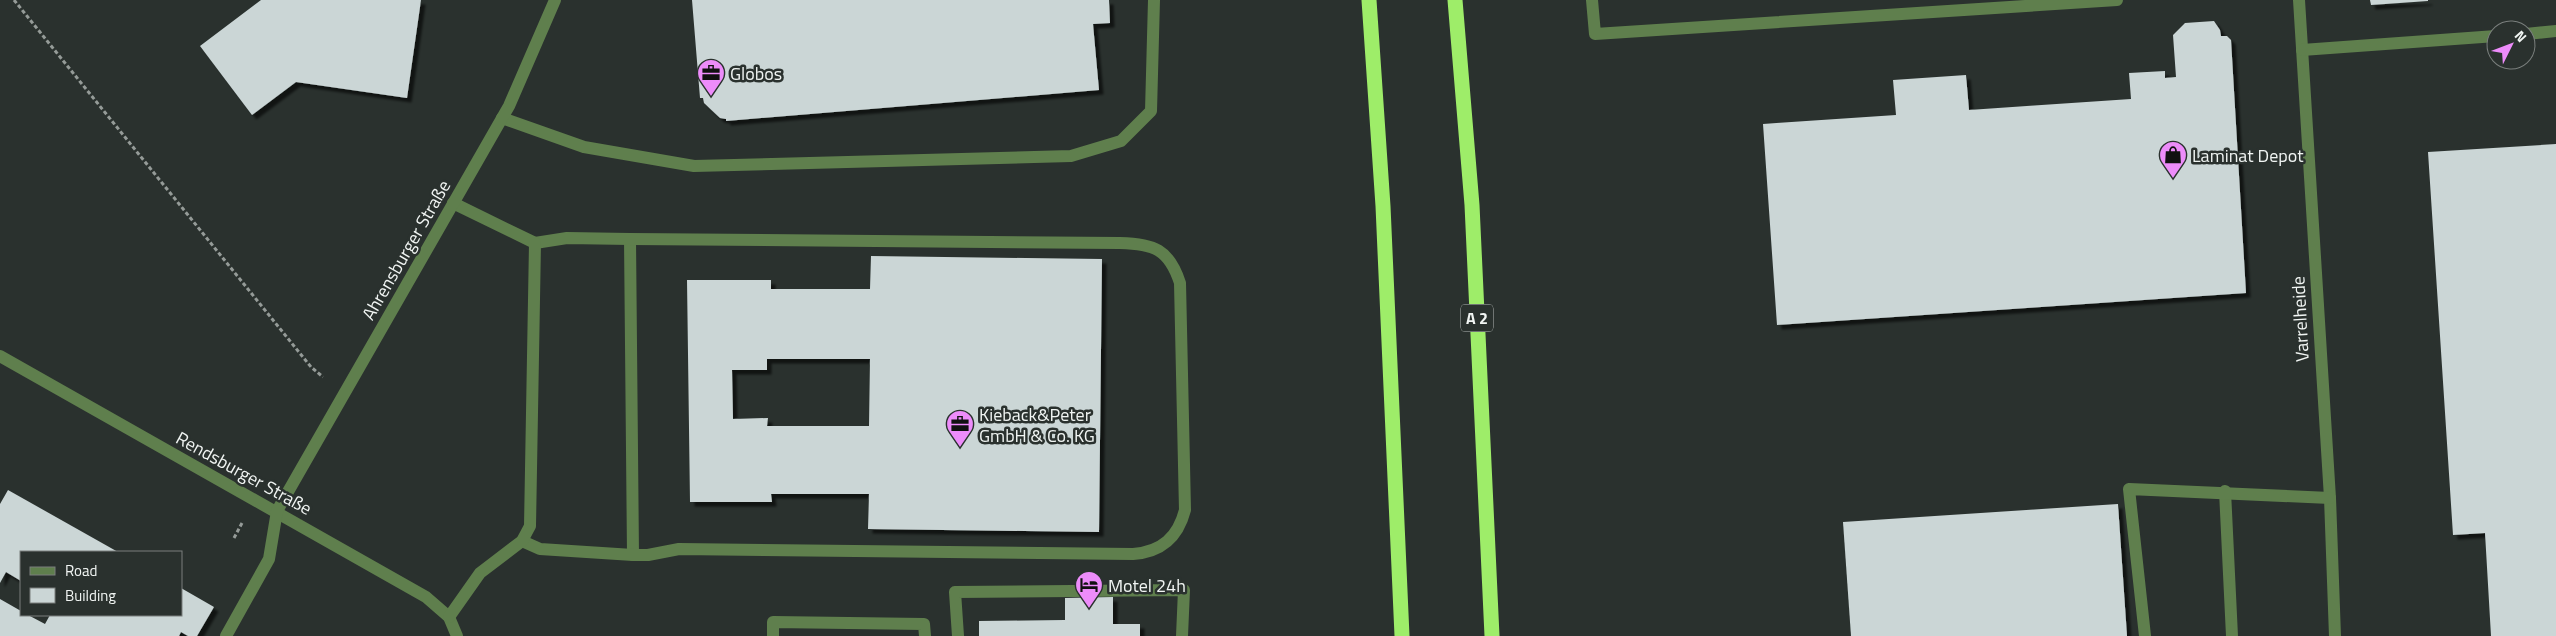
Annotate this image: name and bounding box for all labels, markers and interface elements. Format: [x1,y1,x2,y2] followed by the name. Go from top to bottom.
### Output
[2486,20,2536,70] north arrow
[2510,25,2532,47] text: N
[696,58,726,97] office icon: Globos
[730,60,782,87] place label: Globos
[2158,140,2188,179] shop icon: Laminat Depot
[2192,142,2304,169] place label: Laminat Depot
[355,175,457,325] street label: Ahrensburger Straße
[2284,275,2316,363] street label: Varrelheide
[1461,304,1493,332] road number: A 2
[979,401,1095,449] place label: Kieback&Peter GmbH & Co. KG
[945,409,975,448] office icon: Kieback&Peter GmbH & Co. KG
[171,424,317,522] street label: Rendsburger Straße
[20,551,182,616] legend
[65,559,97,582] text: Road
[1074,570,1104,609] hotel icon: Motel 24h
[1108,572,1186,599] place label: Motel 24h
[65,584,116,607] text: Building

